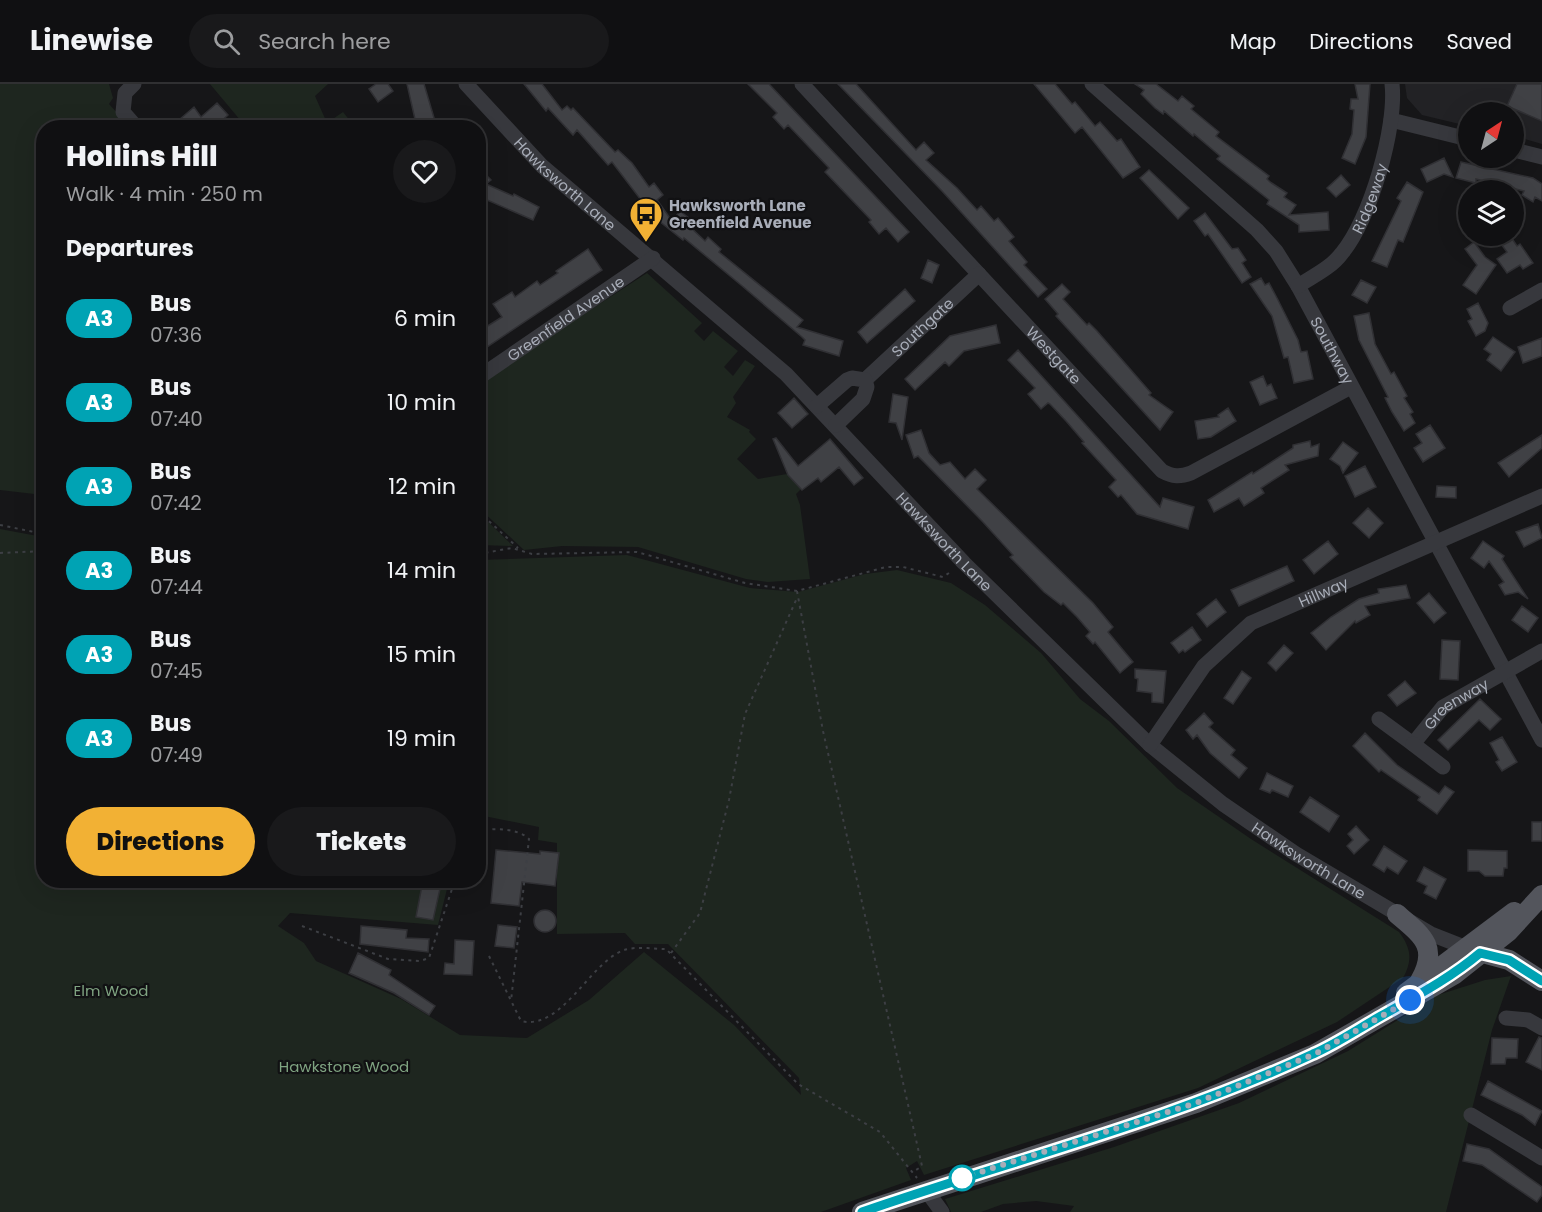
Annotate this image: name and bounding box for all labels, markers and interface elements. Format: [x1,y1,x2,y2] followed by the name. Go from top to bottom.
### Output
[189,14,609,68] search box
[30,21,153,60] text: Linewise
[210,25,243,58] icon: search
[258,26,391,57] text: Search here
[1230,27,1276,56] text: Map
[1309,27,1413,56] text: Directions
[1446,27,1512,56] text: Saved
[1458,102,1524,168] north arrow
[1458,102,1524,246] map controls
[510,132,621,235] street label: Hawksworth Lane
[66,137,218,176] text: Hollins Hill
[393,140,456,203] button: heart
[1346,160,1392,237] street label: Ridgeway
[66,180,263,208] text: Walk · 4 min · 250 m
[1458,180,1524,246] button: layers
[669,195,811,233] place label: Hawksworth Lane Greenfield Avenue
[628,196,664,243] bus stop icon: Hawksworth Lane Greenfield Avenue
[66,233,194,264] text: Departures
[503,270,628,366] street label: Greenfield Avenue
[150,288,192,319] text: Bus
[886,293,958,361] street label: Southgate
[394,303,456,334] text: 6 min
[85,304,113,333] text: A3
[1306,313,1360,388] street label: Southway
[150,321,202,349] text: 07:36
[1022,321,1086,389] street label: Westgate
[150,372,192,403] text: Bus
[387,387,456,418] text: 10 min
[85,388,113,417] text: A3
[150,405,203,433] text: 07:40
[150,456,192,487] text: Bus
[388,471,456,502] text: 12 min
[85,472,113,501] text: A3
[892,487,997,596] street label: Hawksworth Lane
[150,489,202,517] text: 07:42
[150,540,192,571] text: Bus
[387,555,456,586] text: 14 min
[85,556,113,585] text: A3
[1295,571,1352,612] street label: Hillway
[150,573,203,601] text: 07:44
[150,624,192,655] text: Bus
[387,639,456,670] text: 15 min
[85,640,113,669] text: A3
[150,657,203,685] text: 07:45
[1418,673,1492,734] street label: Greenway
[150,708,192,739] text: Bus
[387,723,456,754] text: 19 min
[85,724,113,753] text: A3
[150,741,203,769] text: 07:49
[66,807,255,876] button: Directions
[267,807,456,876] button: Tickets
[1248,817,1370,904] street label: Hawksworth Lane
[74,980,148,1001] park label: Elm Wood
[1395,985,1425,1015] your location
[279,1056,409,1077] park label: Hawkstone Wood
[949,1165,975,1191] unlabelled marker

